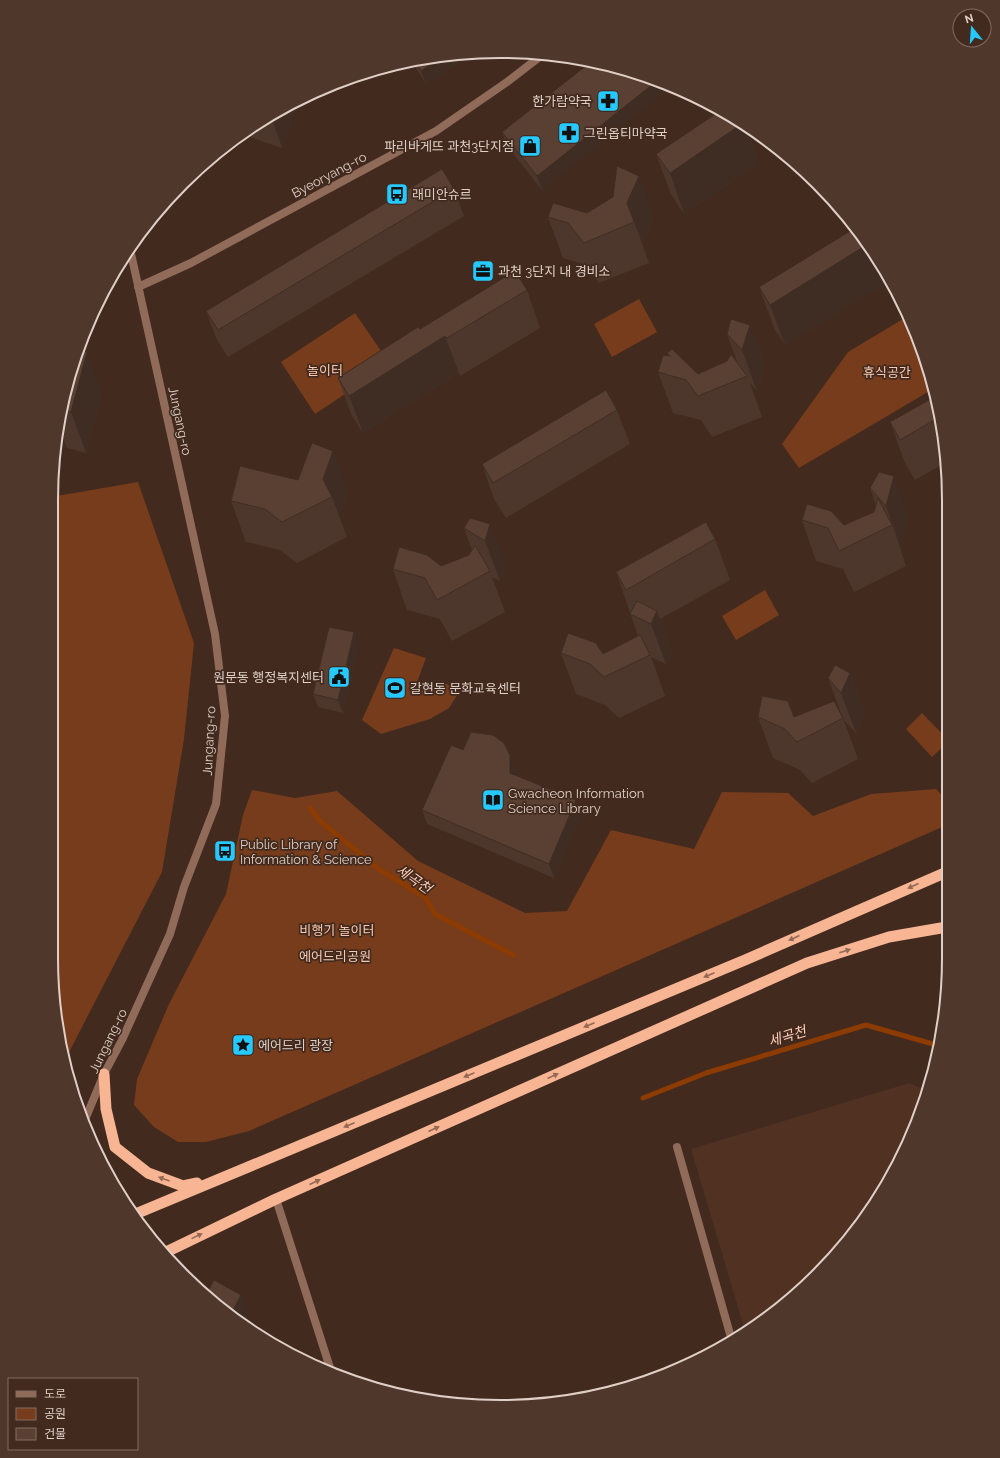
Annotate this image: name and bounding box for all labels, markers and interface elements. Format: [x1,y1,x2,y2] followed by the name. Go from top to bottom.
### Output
[952,8,992,48] north arrow
[963,11,975,26] text: N
[595,88,621,114] pharmacy icon: 한가람약국
[532,94,592,109] place label: 한가람약국
[556,120,582,146] pharmacy icon: 그린옵티마약국
[584,126,668,141] place label: 그린옵티마약국
[517,133,543,159] shop icon: 파리바게뜨 과천3단지점
[384,139,514,154] place label: 파리바게뜨 과천3단지점
[289,149,369,201] street label: Byeoryang-ro
[384,181,410,207] bus stop icon: 래미안슈르
[412,187,472,202] place label: 래미안슈르
[470,258,496,284] office icon: 과천 3단지 내 경비소
[498,264,611,279] place label: 과천 3단지 내 경비소
[307,363,343,378] park label: 놀이터
[863,365,911,380] park label: 휴식공간
[165,385,195,457] street label: Jungang-ro
[326,664,352,690] public building icon: 원문동 행정복지센터
[213,670,324,685] place label: 원문동 행정복지센터
[382,675,408,701] sports icon: 갈현동 문화교육센터
[410,681,521,696] place label: 갈현동 문화교육센터
[200,705,218,776] street label: Jungang-ro
[508,786,644,816] place label: Gwacheon Information Science Library
[480,787,506,813] library icon: Gwacheon Information Science Library
[240,837,372,867] place label: Public Library of Information & Science
[212,838,238,864] bus stop icon: Public Library of Information & Science
[394,861,435,897] water label: 세곡천
[908,883,919,889] one-way arrow
[299,923,375,938] park label: 비행기 놀이터
[788,936,800,942] one-way arrow
[839,948,851,954] one-way arrow
[299,949,371,964] park label: 에어드리공원
[703,972,714,978] one-way arrow
[86,1006,130,1076] street label: Jungang-ro
[583,1022,594,1028] one-way arrow
[766,1022,809,1049] water label: 세곡천
[230,1032,256,1058] place icon: 에어드리 광장
[258,1038,333,1053] place label: 에어드리 광장
[463,1072,474,1078] one-way arrow
[547,1073,558,1079] one-way arrow
[343,1122,354,1128] one-way arrow
[428,1126,440,1132] one-way arrow
[158,1175,170,1181] one-way arrow
[310,1178,322,1184] one-way arrow
[192,1233,203,1239] one-way arrow
[8,1378,138,1450] legend
[44,1387,66,1401] text: 도로
[44,1407,66,1421] text: 공원
[44,1427,66,1441] text: 건물

